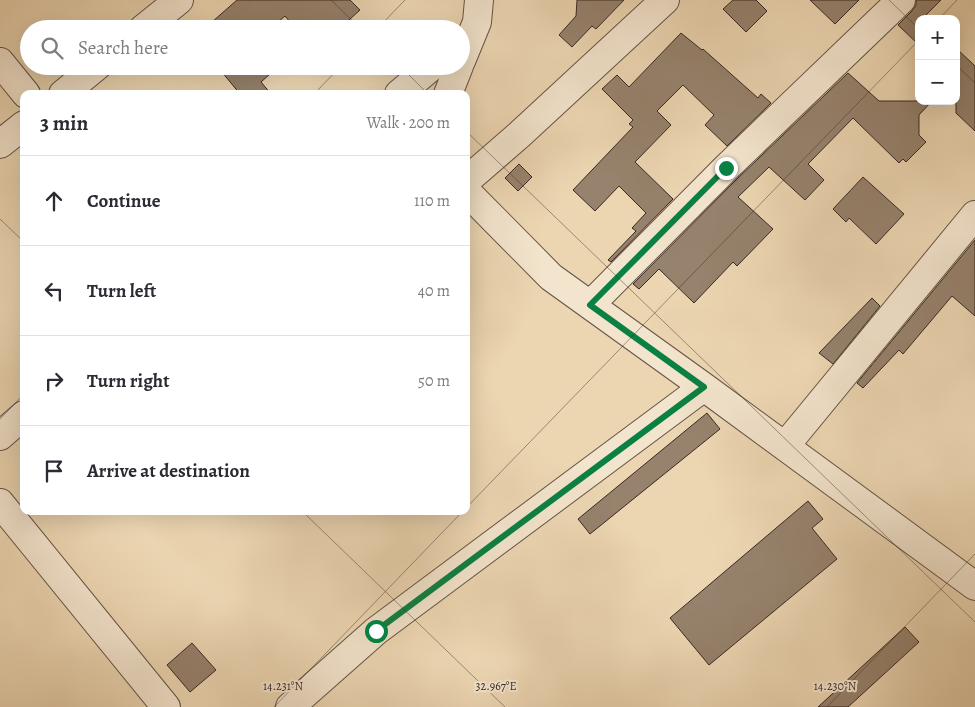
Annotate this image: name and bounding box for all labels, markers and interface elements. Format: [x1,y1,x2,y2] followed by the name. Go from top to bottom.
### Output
[915,15,960,105] map controls
[915,15,960,60] button: +
[20,20,470,75] search box
[38,34,66,62] icon: search
[78,35,168,61] text: Search here
[915,60,960,105] button: −
[40,109,88,137] text: 3 min
[366,112,450,134] text: Walk · 200 m
[715,157,738,180] route end
[40,187,68,215] icon: ahead
[87,188,161,214] text: Continue
[414,190,450,212] text: 110 m
[40,277,68,305] icon: left
[87,278,156,304] text: Turn left
[418,280,450,302] text: 40 m
[40,367,68,395] icon: right
[87,368,169,394] text: Turn right
[418,370,450,392] text: 50 m
[40,457,68,485] icon: arrive
[87,458,250,484] text: Arrive at destination
[365,620,388,643] route start
[263,678,303,694] text: 14.231°N
[475,678,517,694] text: 32.967°E
[814,678,857,694] text: 14.230°N

